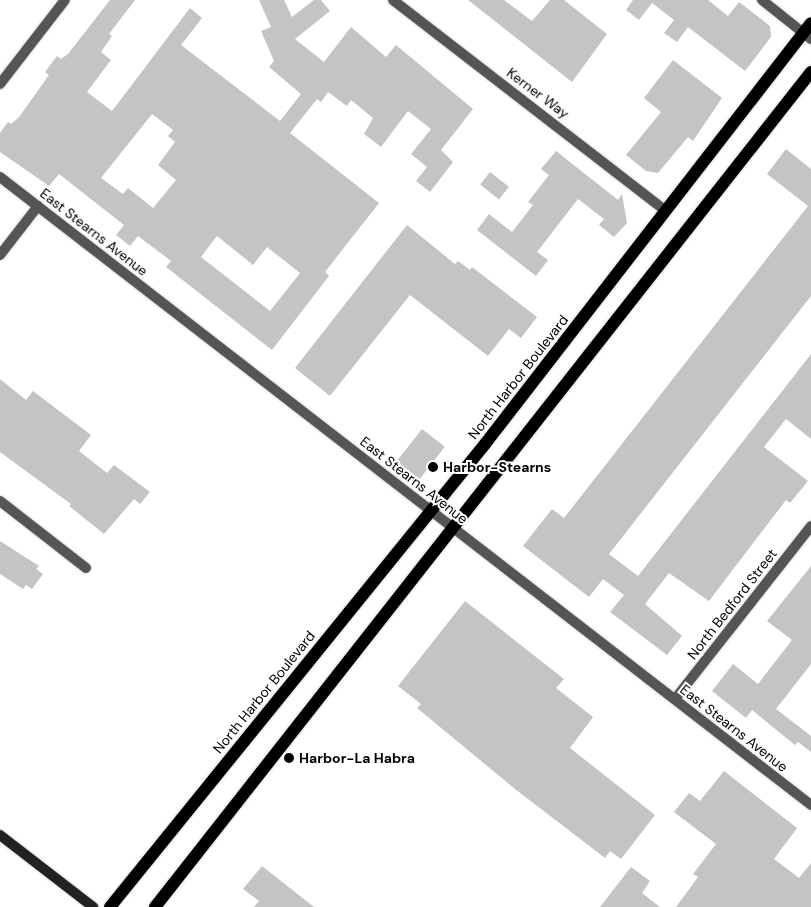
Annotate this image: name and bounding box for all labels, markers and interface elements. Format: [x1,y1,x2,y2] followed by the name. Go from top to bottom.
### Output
[503,64,573,122] street label: Kerner Way
[37,185,151,279] street label: East Stearns Avenue
[464,312,572,442] street label: North Harbor Boulevard
[357,433,471,527] street label: East Stearns Avenue
[443,459,551,475] place label: Harbor-Stearns
[427,461,439,473] marker: Harbor-Stearns
[684,545,780,663] street label: North Bedford Street
[209,627,319,757] street label: North Harbor Boulevard
[677,681,791,775] street label: East Stearns Avenue
[299,750,415,766] place label: Harbor-La Habra
[283,752,295,764] marker: Harbor-La Habra

